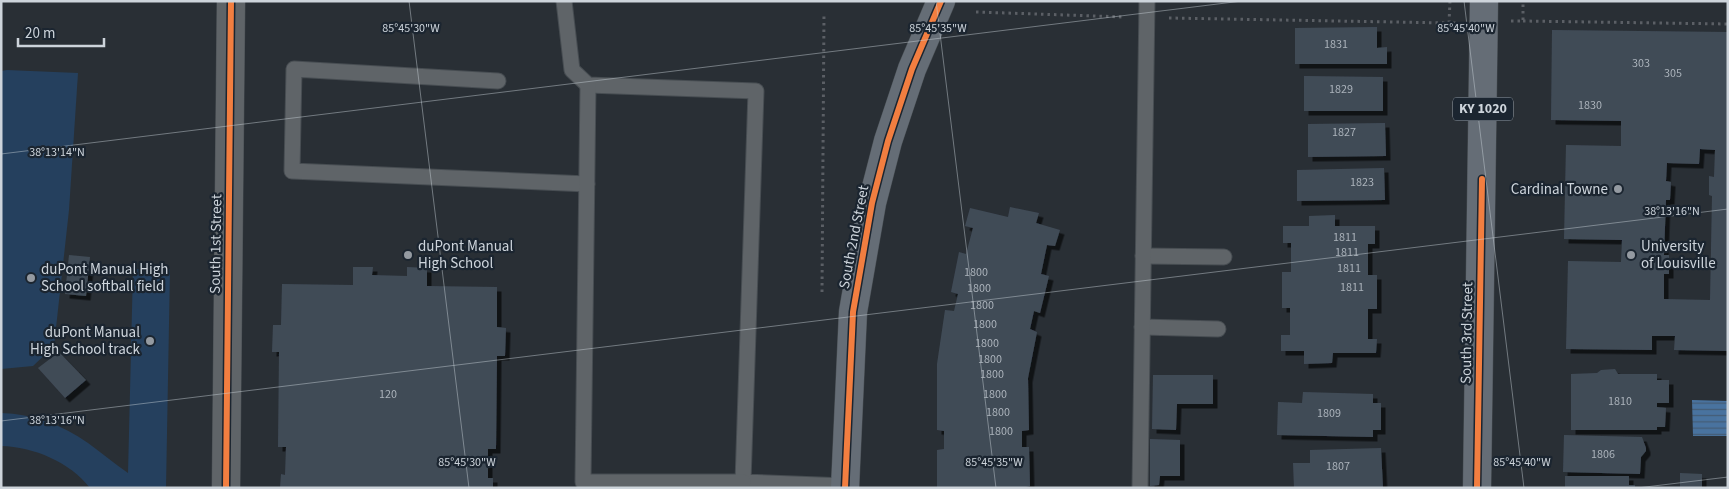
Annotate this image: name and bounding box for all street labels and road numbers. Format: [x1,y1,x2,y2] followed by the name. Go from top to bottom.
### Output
[1453,98,1513,120] road number: KY 1020
[834,183,874,291] street label: South 2nd Street
[205,194,227,294] street label: South 1st Street
[1456,282,1478,384] street label: South 3rd Street

